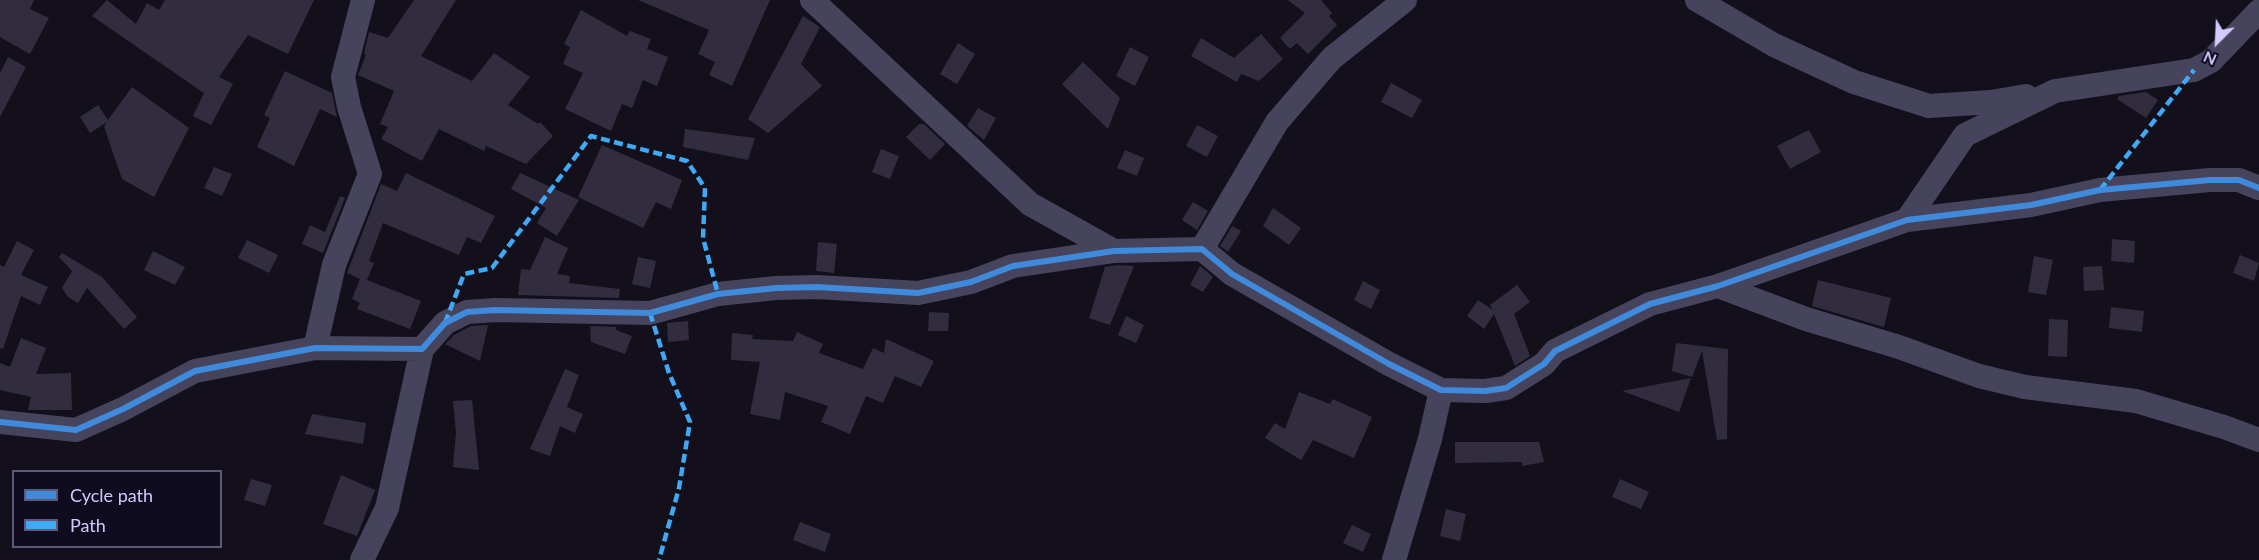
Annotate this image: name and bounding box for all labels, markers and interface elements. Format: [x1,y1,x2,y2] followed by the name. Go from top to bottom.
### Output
[2187,12,2247,72] north arrow
[2200,48,2219,70] text: N
[12,470,222,548] legend
[70,484,153,506] text: Cycle path
[70,514,106,536] text: Path

